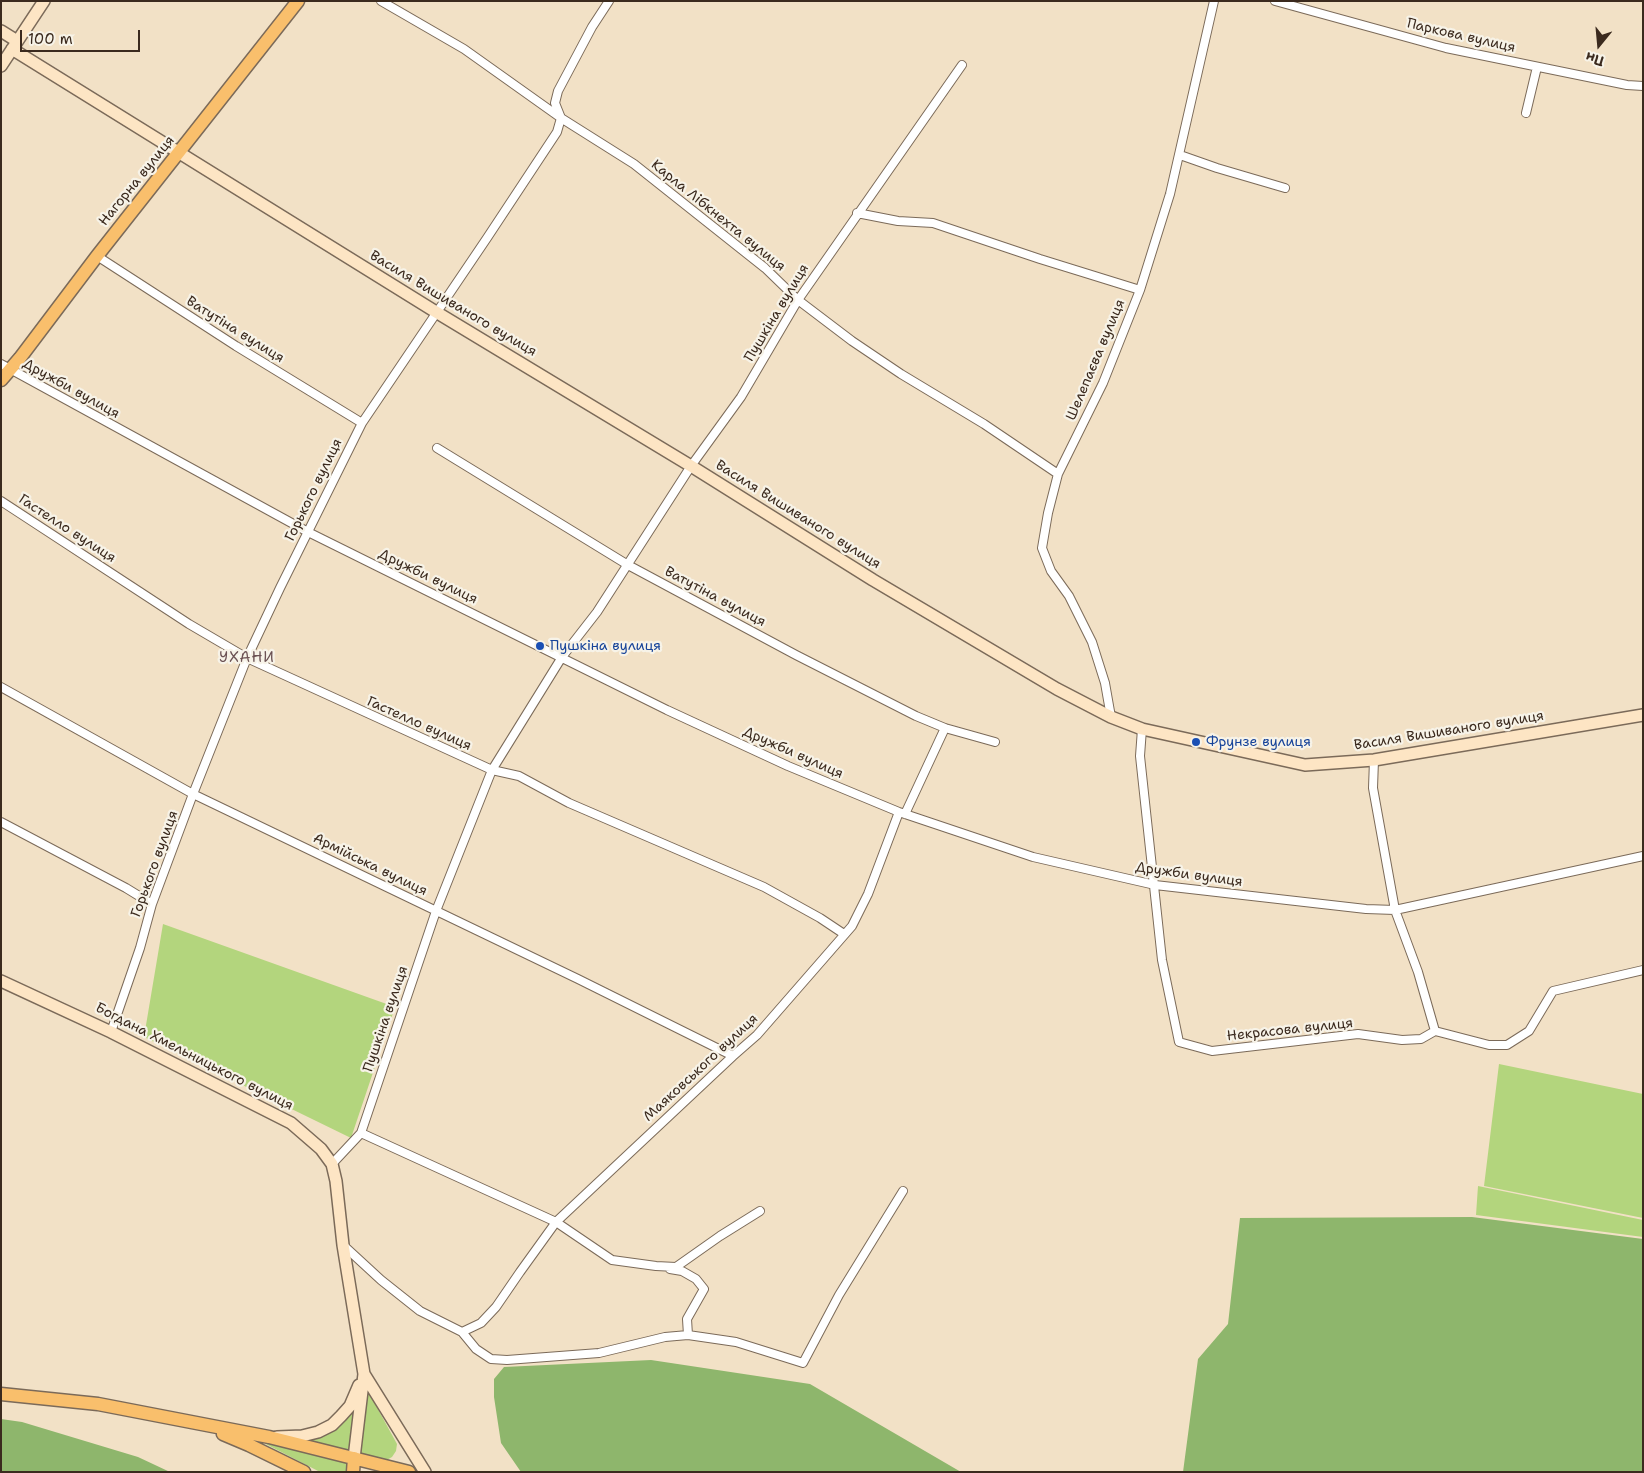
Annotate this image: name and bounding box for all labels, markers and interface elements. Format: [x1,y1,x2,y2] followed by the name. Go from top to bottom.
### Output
[1405,15,1517,57] street label: Паркова вулиця
[22,20,142,52] scale bar
[1574,20,1624,70] north arrow
[28,29,73,49] text: 100 m
[1583,48,1606,71] text: Пн
[96,133,178,229] street label: Нагорна вулиця
[647,157,789,275] street label: Карла Лібкнехта вулиця
[366,247,540,361] street label: Василя Вишиваного вулиця
[741,261,813,365] street label: Пушкіна вулиця
[183,293,287,367] street label: Ватутіна вулиця
[1063,297,1129,423] street label: Шелепаєва вулиця
[20,355,122,423] street label: Дружби вулиця
[282,436,346,544] street label: Горького вулиця
[712,457,884,573] street label: Василя Вишиваного вулиця
[15,491,119,567] street label: Гастелло вулиця
[376,546,480,608] street label: Дружби вулиця
[662,563,768,631] street label: Ватутіна вулиця
[550,638,661,654] place label: Пушкіна вулиця
[534,640,546,652] marker: Пушкіна вулиця
[218,649,276,667] district label: УХАНИ
[364,693,474,755] street label: Гастелло вулиця
[1353,708,1545,754] street label: Василя Вишиваного вулиця
[740,723,846,783] street label: Дружби вулиця
[1206,734,1311,750] place label: Фрунзе вулиця
[1190,736,1202,748] marker: Фрунзе вулиця
[128,808,182,920] street label: Горького вулиця
[310,830,430,900] street label: Армійська вулиця
[1134,859,1244,891] street label: Дружби вулиця
[360,964,412,1074] street label: Пушкіна вулиця
[92,1000,296,1114] street label: Богдана Хмельницького вулиця
[640,1011,762,1125] street label: Маяковського вулиця
[1226,1015,1354,1045] street label: Некрасова вулиця

